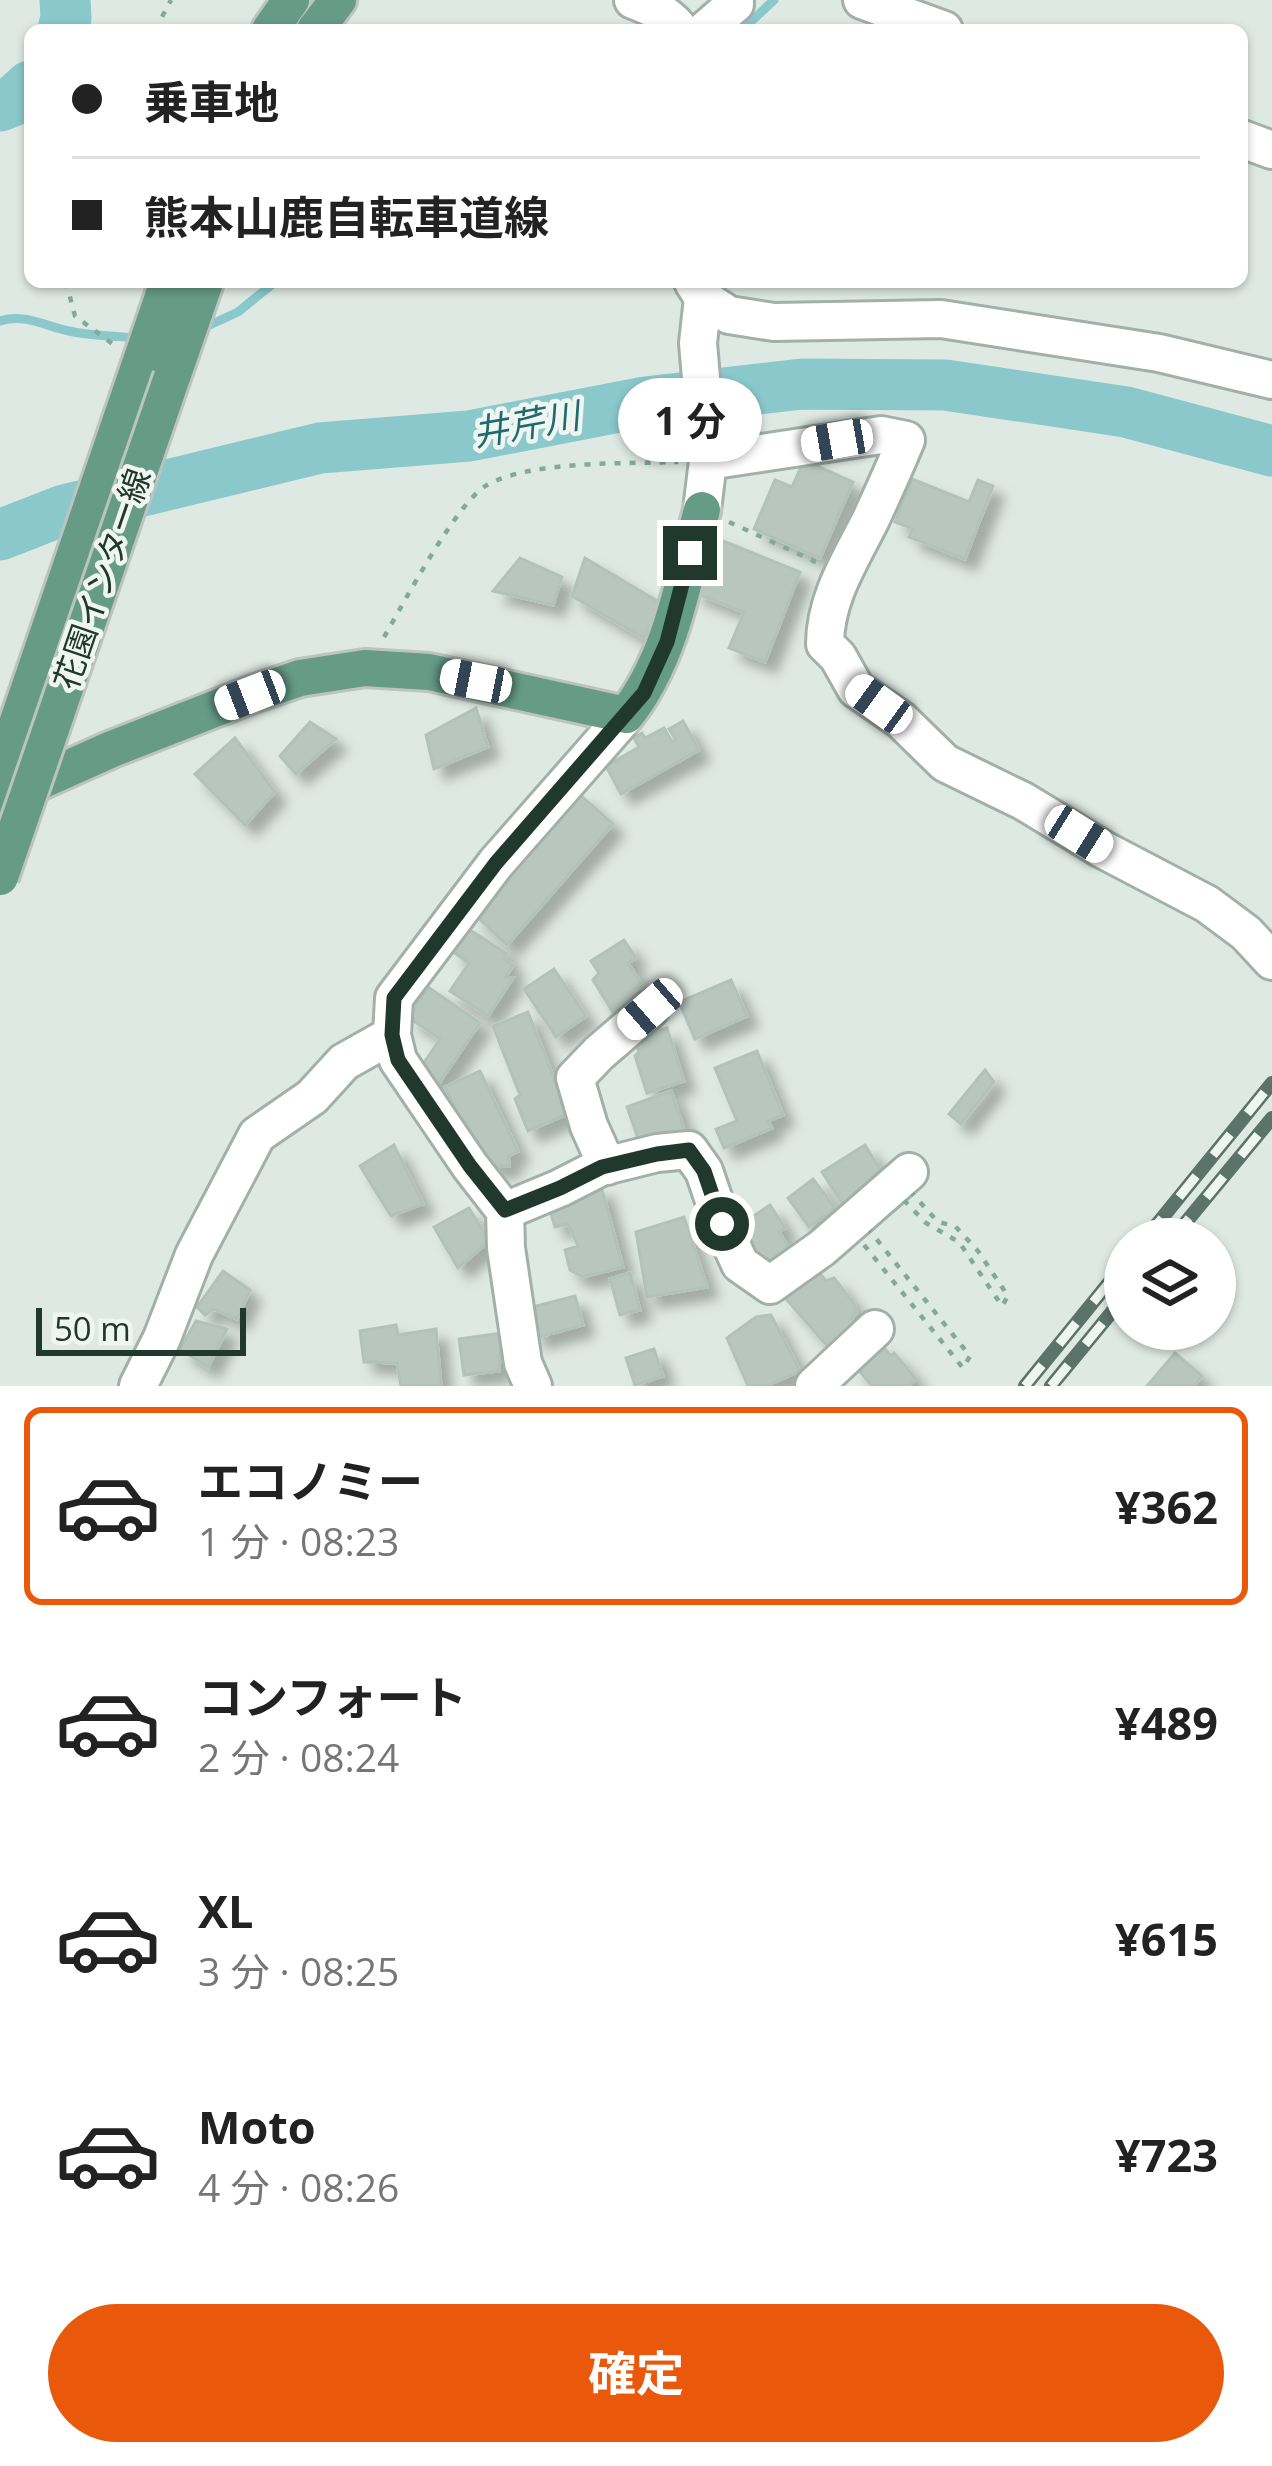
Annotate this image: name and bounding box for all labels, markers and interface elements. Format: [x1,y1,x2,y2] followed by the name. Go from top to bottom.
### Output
[144,71,279,132] text: 乗車地
[144,186,549,247] text: 熊本山鹿自転車道線
[618,379,762,463] callout: 1 分
[468,389,587,457] water label: 井芹川
[654,393,726,446] text: 1 分
[798,416,876,464] car
[43,462,160,695] street label: 花園インター線
[663,526,717,580] route end
[437,656,515,706] car
[210,665,290,725] car
[839,668,919,740] car
[1039,800,1119,868] car
[611,972,689,1046] car
[695,1197,749,1251] route start
[1104,1218,1236,1350] map controls
[1104,1218,1236,1350] button: layers
[36,1302,246,1355] scale bar
[54,1306,131,1351] text: 50 m
[198,1450,423,1511] text: エコノミー
[54,1452,162,1560] icon: car
[1115,1476,1218,1537] text: ¥362
[198,1514,399,1567] text: 1 分 · 08:23
[198,1666,467,1727] text: コンフォート
[54,1668,162,1776] icon: car
[1115,1692,1218,1753] text: ¥489
[198,1730,399,1783] text: 2 分 · 08:24
[198,1880,253,1941] text: XL
[54,1884,162,1992] icon: car
[1115,1908,1218,1969] text: ¥615
[198,1944,399,1997] text: 3 分 · 08:25
[198,2096,316,2157] text: Moto
[54,2100,162,2208] icon: car
[1115,2124,1218,2185] text: ¥723
[198,2160,399,2213] text: 4 分 · 08:26
[48,2304,1224,2442] button: 確定

